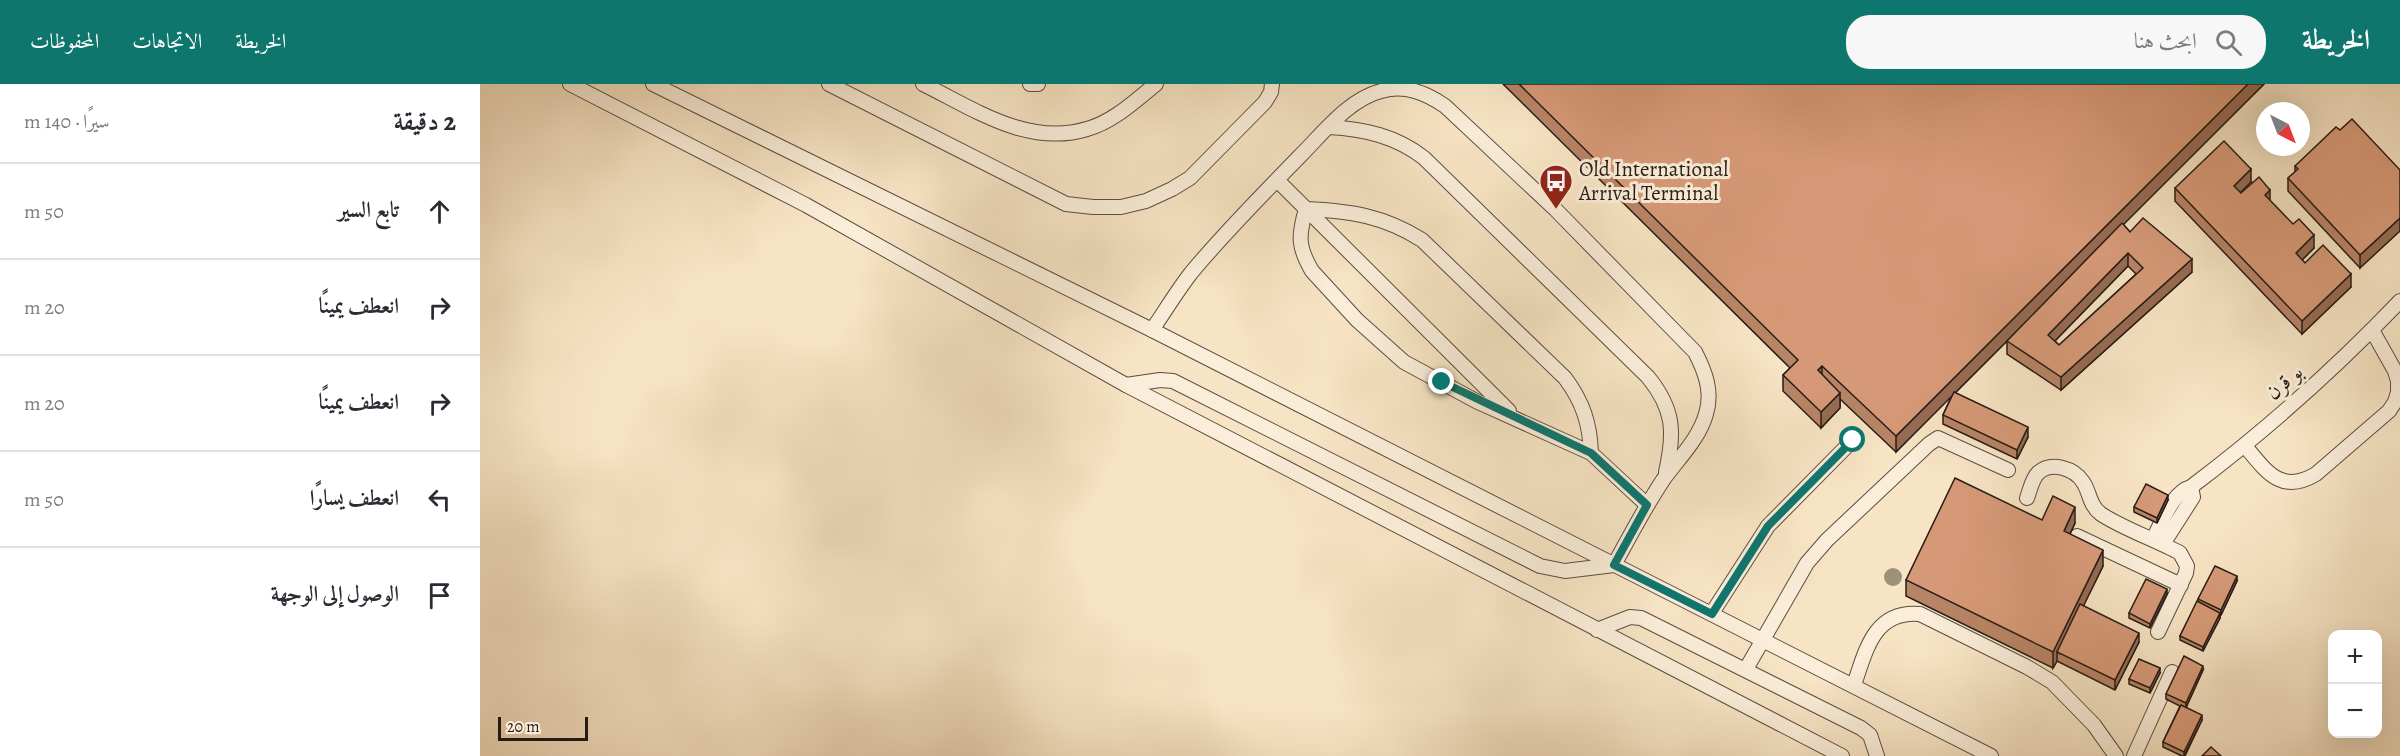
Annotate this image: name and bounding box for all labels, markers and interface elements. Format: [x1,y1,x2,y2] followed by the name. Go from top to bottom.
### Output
[1846,15,2266,69] search box
[2302,21,2370,59] text: الخريطة
[2134,26,2197,56] text: ابحث هنا
[2212,26,2245,59] icon: search
[30,27,99,55] text: المحفوظات
[132,27,202,55] text: الاتجاهات
[235,27,286,55] text: الخريطة
[2256,102,2310,156] north arrow
[394,104,456,139] text: 2 دقيقة
[24,108,110,135] text: سيرًا · 140 m
[1578,155,1728,207] place label: Old International Arrival Terminal
[1538,163,1574,210] bus stop icon: Old International Arrival Terminal
[338,195,399,225] text: تابع السير
[423,195,456,228] icon: ahead
[24,198,64,225] text: 50 m
[319,291,399,321] text: انعطف يمينًا
[423,291,456,324] icon: right
[24,294,65,321] text: 20 m
[2259,358,2309,406] street label: بو قرن
[1428,368,1454,394] route end
[319,387,399,417] text: انعطف يمينًا
[423,387,456,420] icon: right
[24,390,65,417] text: 20 m
[1839,426,1865,452] route start
[310,483,399,513] text: انعطف يسارًا
[423,483,456,516] icon: left
[24,486,64,513] text: 50 m
[271,579,399,609] text: الوصول إلى الوجهة
[423,579,456,612] icon: arrive
[2328,630,2382,738] map controls
[2328,630,2382,684] button: +
[2328,684,2382,738] button: −
[498,714,588,742] scale bar
[507,716,540,738] text: 20 m

